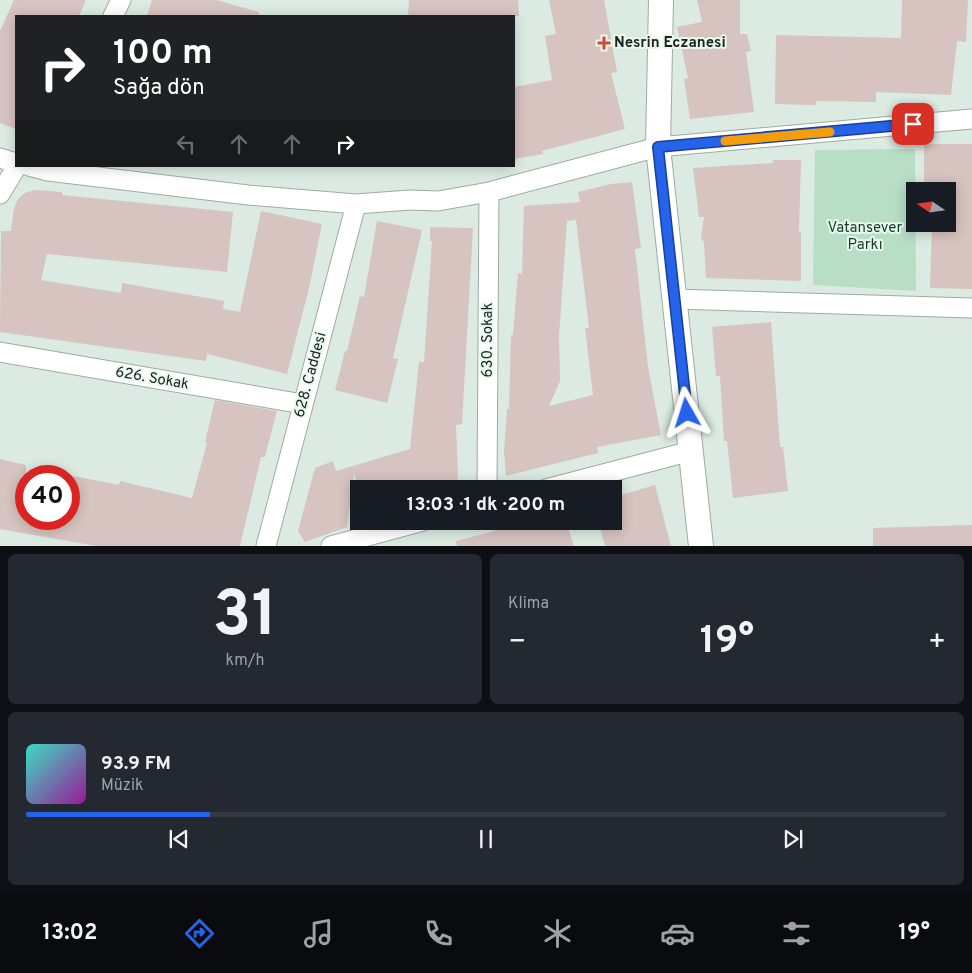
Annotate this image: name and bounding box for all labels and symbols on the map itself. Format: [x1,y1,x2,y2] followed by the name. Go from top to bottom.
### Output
[614,34,726,53] place label: Nesrin Eczanesi
[598,37,610,49] marker: Nesrin Eczanesi
[892,103,934,145] pin
[906,182,956,232] north arrow
[828,219,903,255] park label: Vatansever Parkı
[479,303,498,377] street label: 630. Sokak
[290,330,332,420] street label: 628. Caddesi
[114,363,190,395] street label: 626. Sokak
[660,386,712,438] position arrow
[15,465,80,530] speed limit sign: 40

